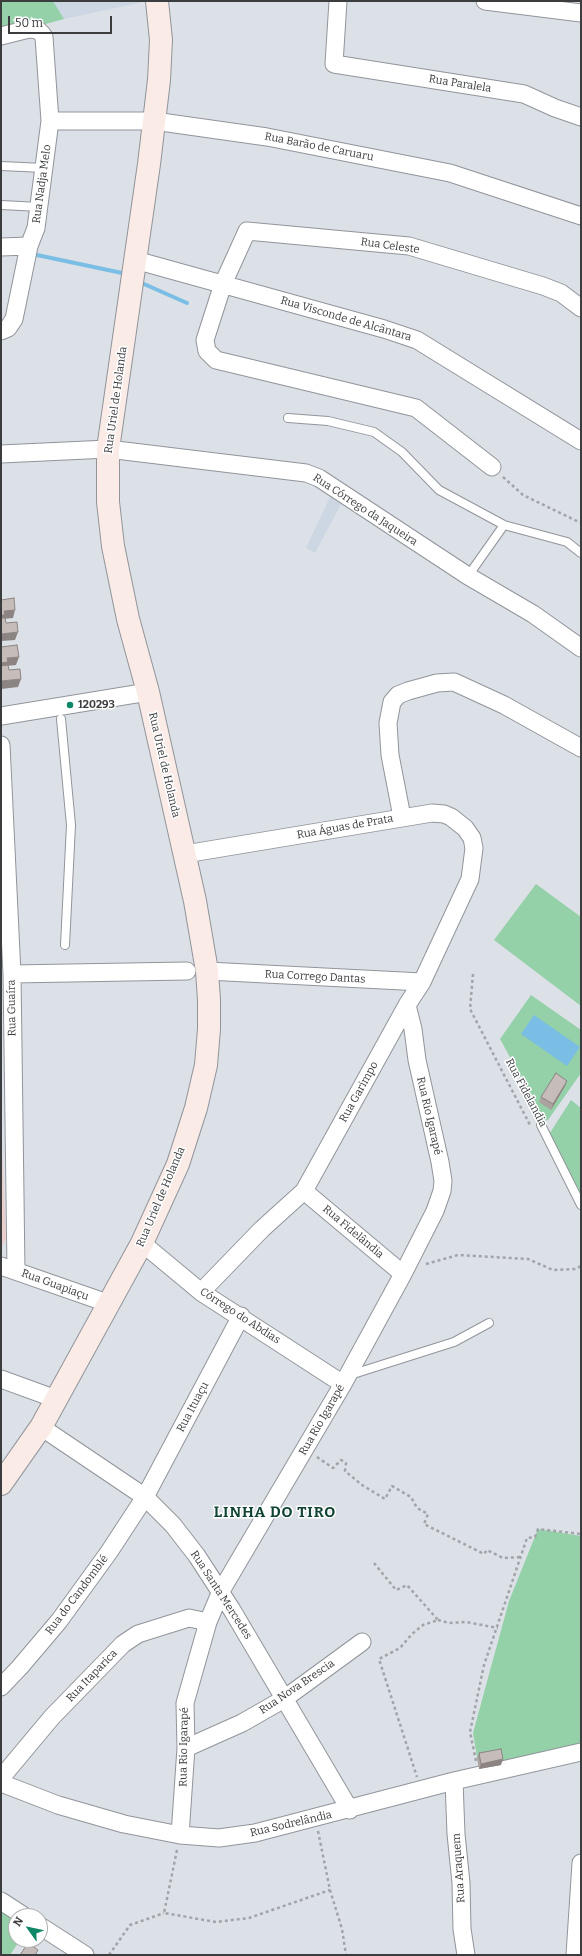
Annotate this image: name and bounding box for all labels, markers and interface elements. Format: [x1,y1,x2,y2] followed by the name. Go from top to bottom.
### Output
[10,8,114,34] scale bar
[15,16,43,30] text: 50 m
[428,73,492,95] street label: Rua Paralela
[263,130,375,164] street label: Rua Barão de Caruaru
[30,144,54,224] street label: Rua Nadja Melo
[360,235,420,257] street label: Rua Celeste
[279,294,413,344] street label: Rua Visconde de Alcântara
[102,346,130,454] street label: Rua Uriel de Holanda
[310,471,420,549] street label: Rua Córrego da Jaqueira
[78,698,115,712] place label: 120293
[65,700,75,710] marker: 120293
[145,711,183,819] street label: Rua Uriel de Holanda
[296,812,394,842] street label: Rua Águas de Prata
[264,968,366,986] street label: Rua Corrego Dantas
[5,980,19,1036] street label: Rua Guaíra
[502,1057,550,1129] street label: Rua Fidelandia
[337,1059,381,1125] street label: Rua Garimpo
[414,1076,444,1156] street label: Rua Rio Igarapé
[134,1145,188,1249] street label: Rua Uriel de Holanda
[320,1203,386,1261] street label: Rua Fidelândia
[19,1267,91,1303] street label: Rua Guapiaçu
[197,1285,283,1347] street label: Córrego do Abdias
[174,1380,212,1434] street label: Rua Ituaçu
[296,1382,348,1458] street label: Rua Rio Igarapé
[214,1504,336,1522] district label: LINHA DO TIRO
[187,1548,255,1642] street label: Rua Santa Mercedes
[43,1553,111,1637] street label: Rua do Candomblé
[64,1647,120,1705] street label: Rua Itaparica
[257,1657,337,1717] street label: Rua Nova Brescia
[177,1707,191,1787] street label: Rua Rio Igarapé
[249,1808,333,1840] street label: Rua Sodrelândia
[450,1833,468,1903] street label: Rua Araquem
[8,1908,48,1948] north arrow
[11,1915,26,1929] text: N

